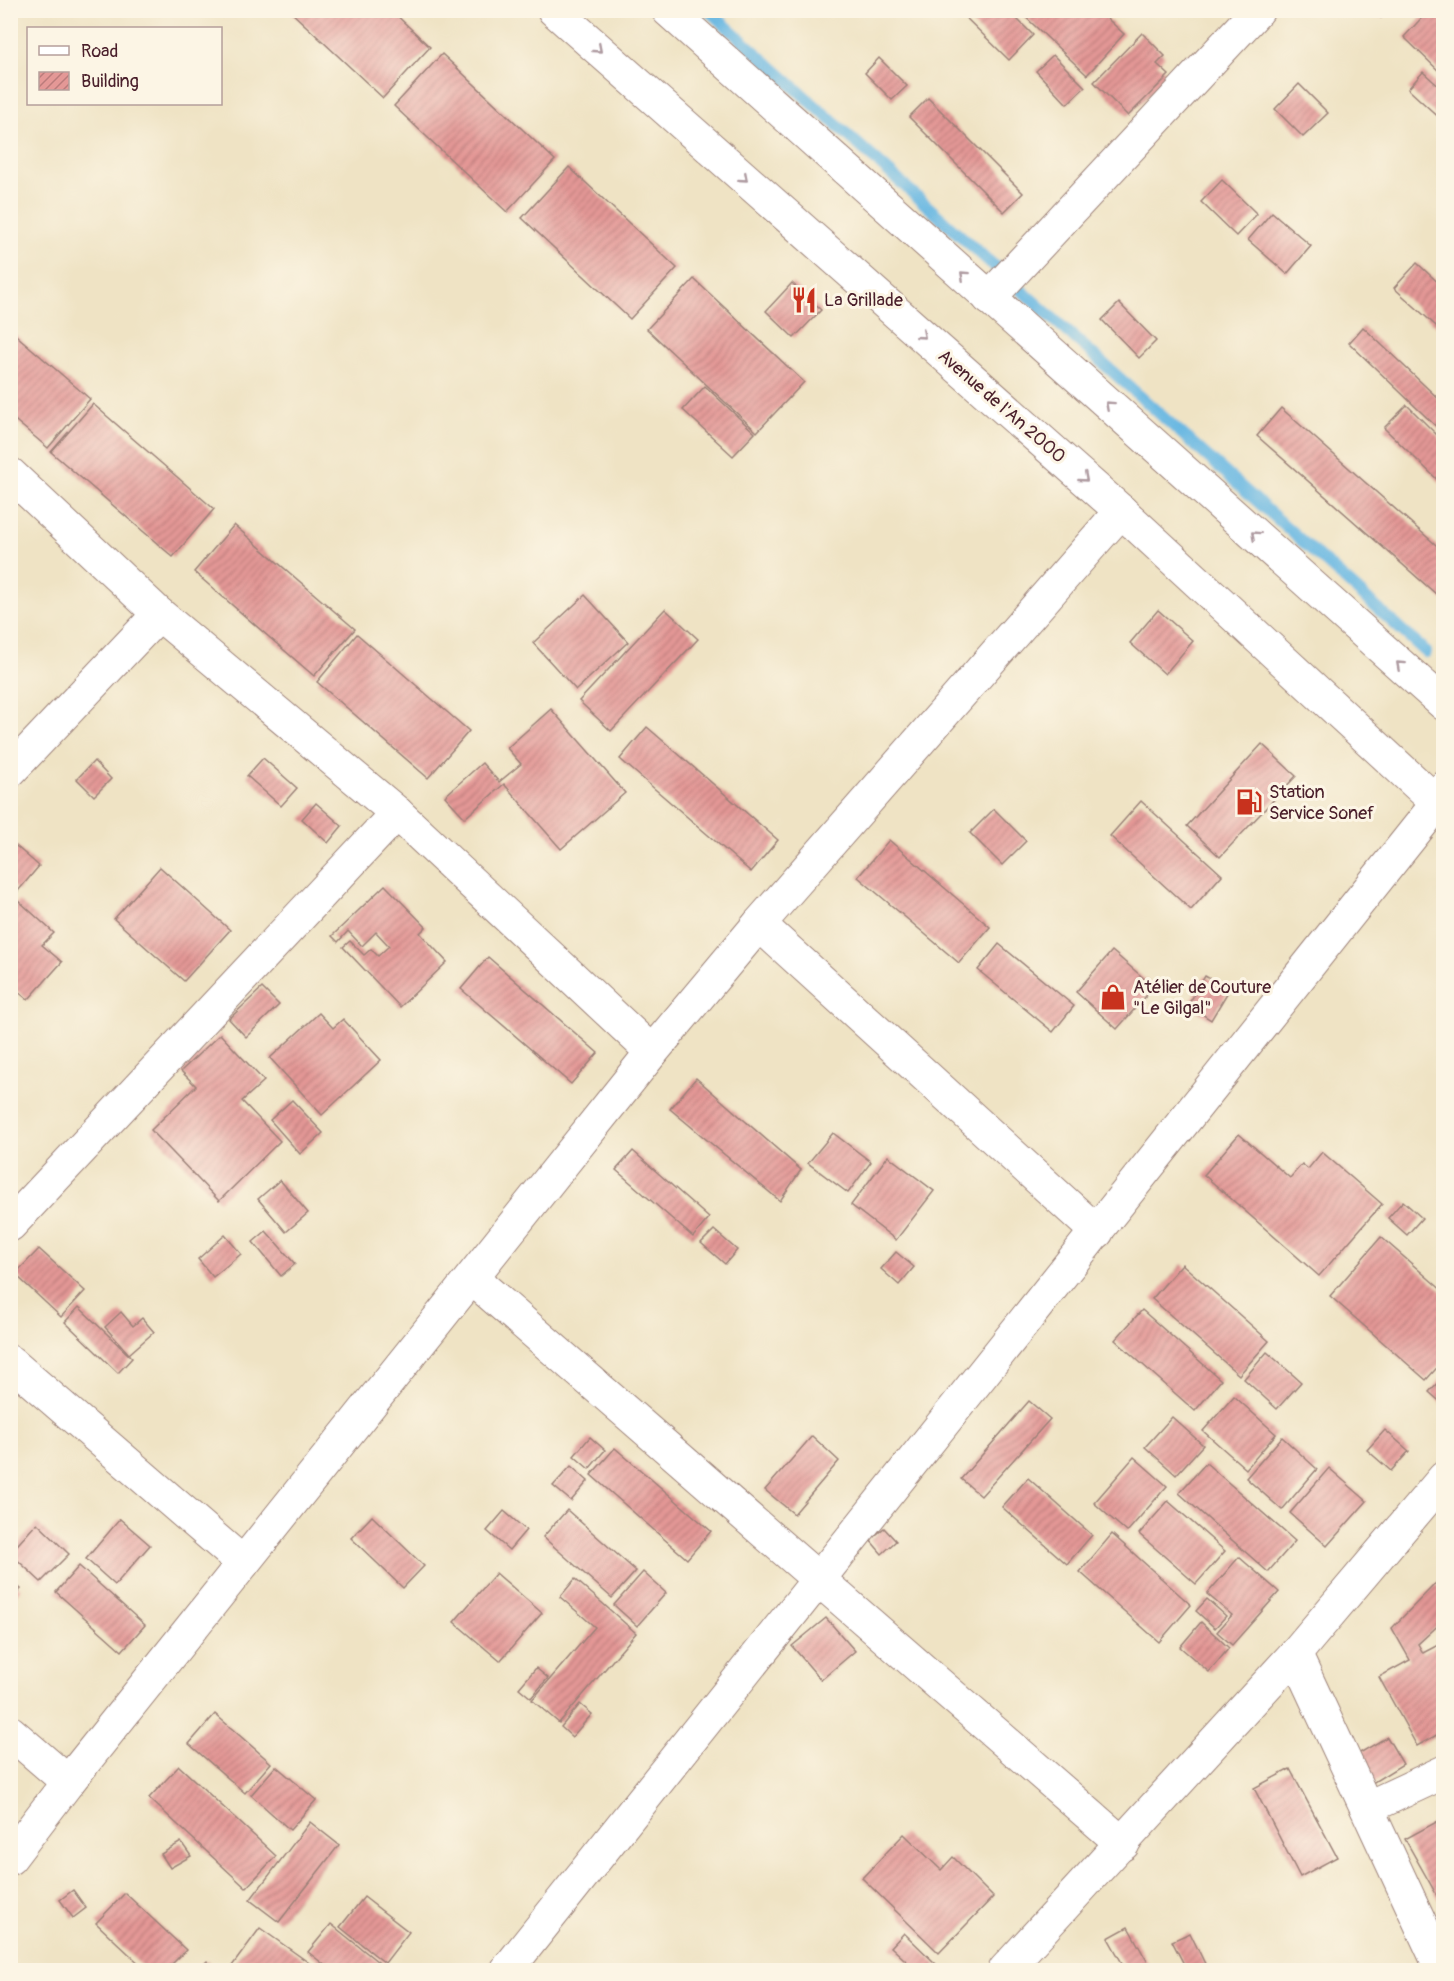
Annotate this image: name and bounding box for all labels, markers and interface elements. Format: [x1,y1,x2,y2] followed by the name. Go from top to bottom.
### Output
[27,27,222,105] legend
[81,40,118,63] text: Road
[591,42,602,53] one-way arrow
[81,70,139,93] text: Building
[737,171,748,182] one-way arrow
[960,271,971,282] one-way arrow
[789,285,819,315] restaurant icon: La Grillade
[824,289,903,312] place label: La Grillade
[915,328,926,339] one-way arrow
[933,345,1070,468] street label: Avenue de l'An 2000
[1105,401,1116,412] one-way arrow
[1077,471,1088,482] one-way arrow
[1251,531,1261,542] one-way arrow
[1396,661,1407,672] one-way arrow
[1269,781,1375,825] place label: Station Service Sonef
[1234,787,1264,817] fuel station icon: Station Service Sonef
[1133,976,1271,1020] place label: Atélier de Couture "Le Gilgal"
[1098,982,1128,1012] shop icon: Atélier de Couture "Le Gilgal"

